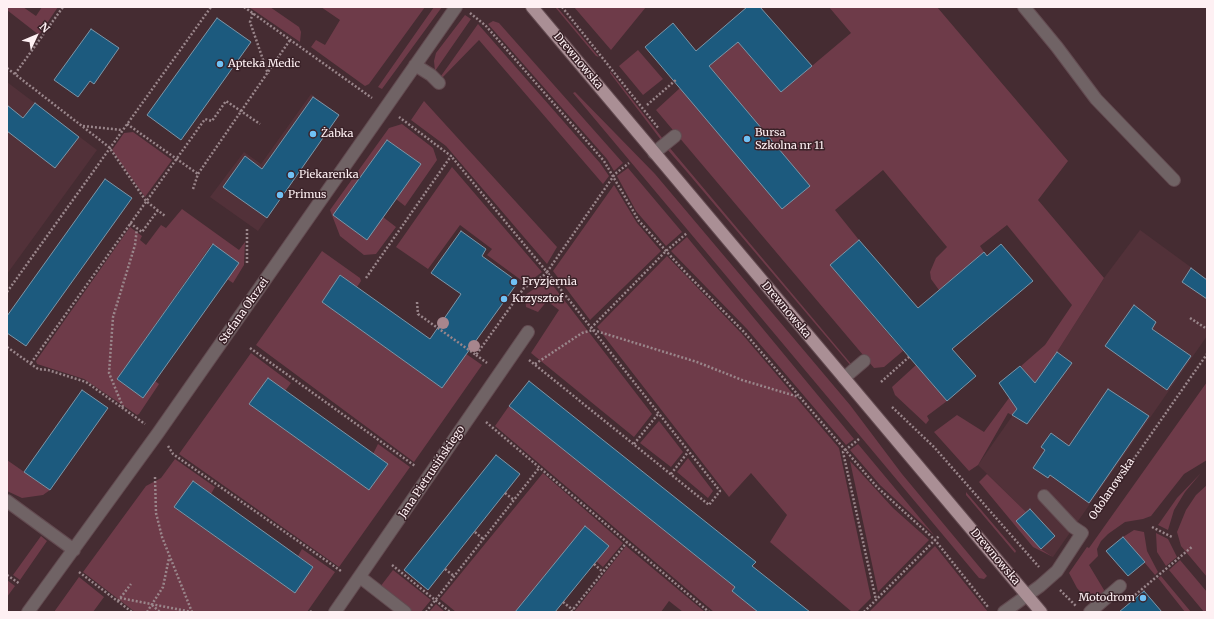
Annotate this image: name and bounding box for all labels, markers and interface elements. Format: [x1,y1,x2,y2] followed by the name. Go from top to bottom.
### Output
[16,16,56,56] north arrow
[37,20,53,36] text: N
[551,30,605,92] street label: Drewnowska
[228,57,300,71] place label: Apteka Medic
[215,59,225,69] marker: Apteka Medic
[755,126,824,152] place label: Bursa Szkolna nr 11
[321,127,353,141] place label: Żabka
[308,129,318,139] marker: Żabka
[742,134,752,144] marker: Bursa Szkolna nr 11
[299,168,359,182] place label: Piekarenka
[286,170,296,180] marker: Piekarenka
[288,188,327,202] place label: Primus
[275,190,285,200] marker: Primus
[522,275,577,289] place label: Fryzjernia
[216,276,272,346] street label: Stefana Okrzei
[509,277,519,287] marker: Fryzjernia
[759,279,813,341] street label: Drewnowska
[512,292,563,306] place label: Krzysztof
[499,294,509,304] marker: Krzysztof
[396,423,468,521] street label: Jana Pietrusińskiego
[1087,456,1137,522] street label: Odolanowska
[968,526,1022,588] street label: Drewnowska
[1078,591,1135,605] place label: Motodrom
[1138,593,1148,603] marker: Motodrom

